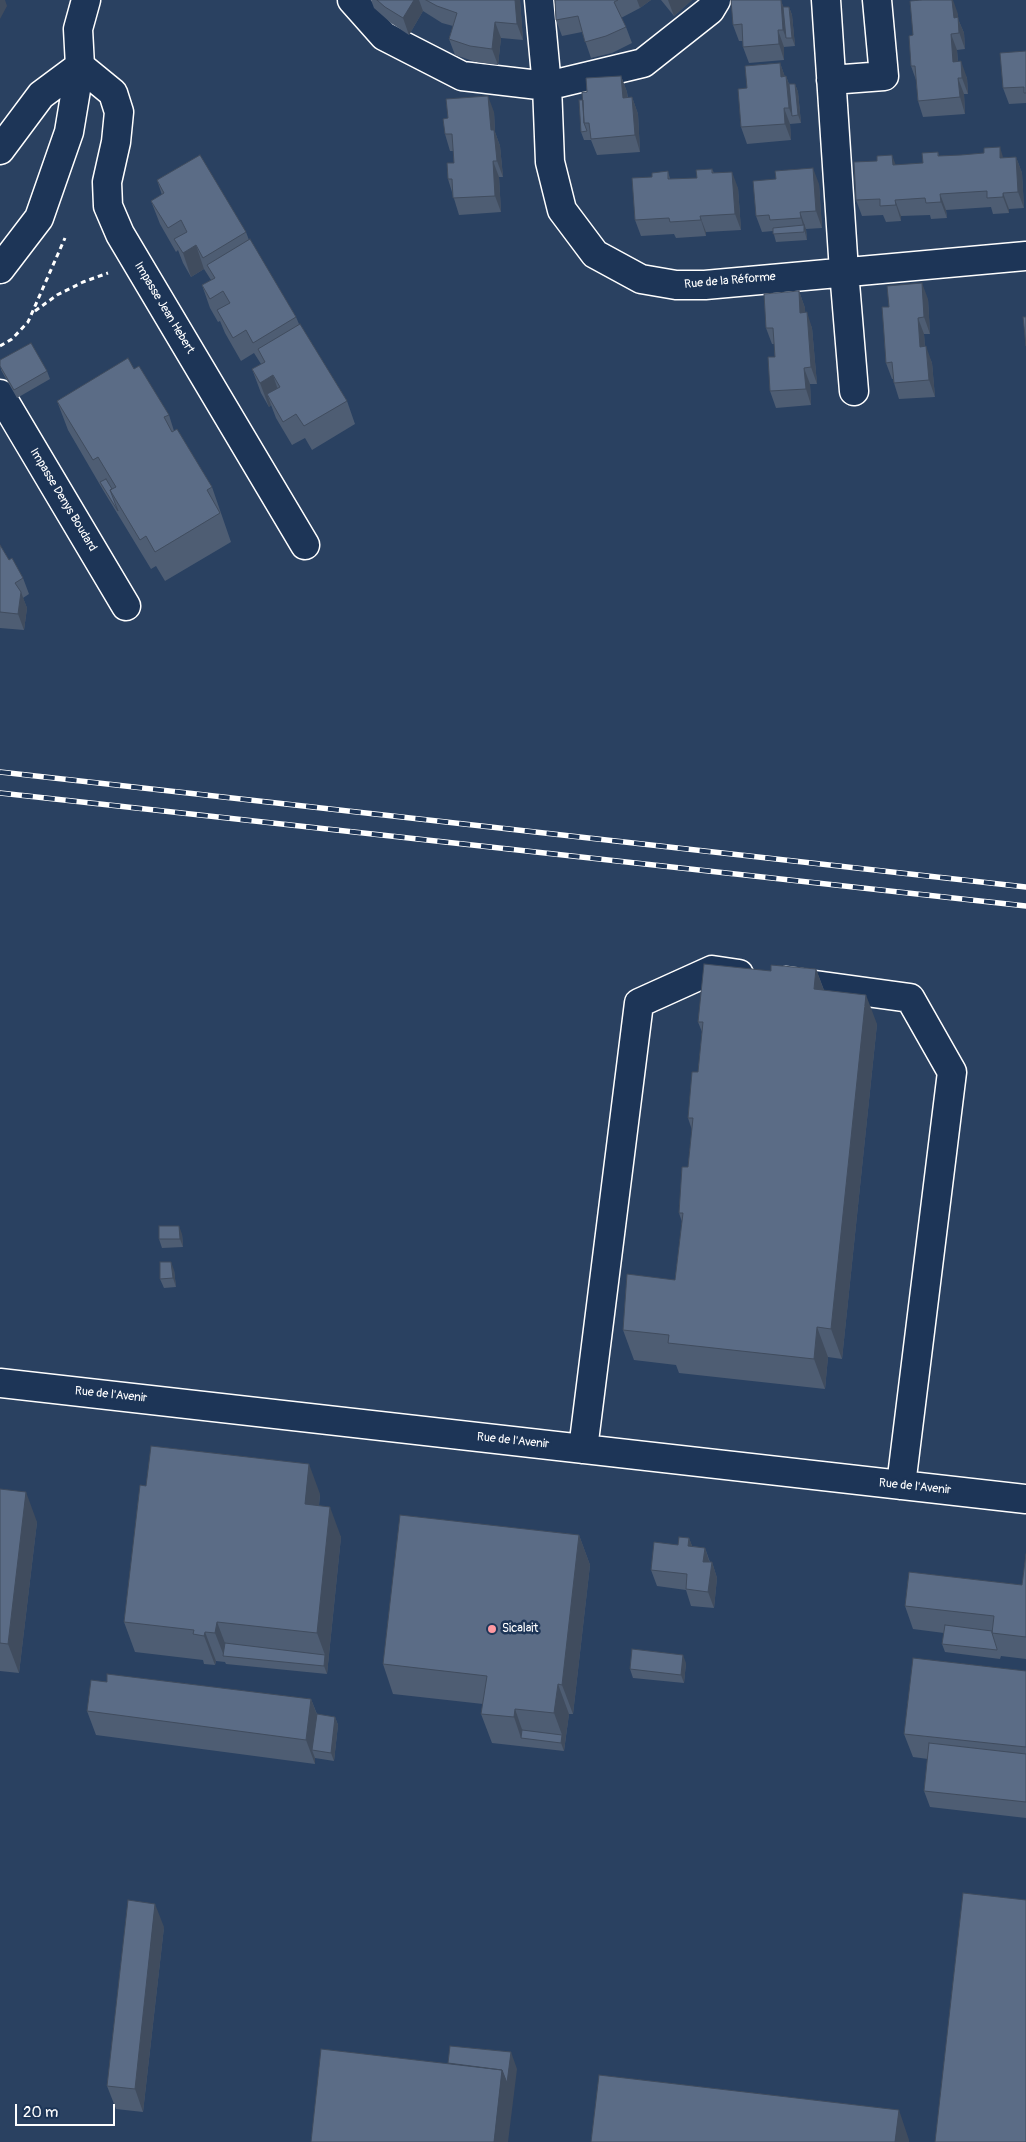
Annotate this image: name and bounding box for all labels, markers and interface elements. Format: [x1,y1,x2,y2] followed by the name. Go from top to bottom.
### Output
[131,259,197,357] street label: Impasse Jean Hebert
[684,270,776,292] street label: Rue de la Réforme
[26,446,100,554] street label: Impasse Denys Boudard
[74,1384,148,1406] street label: Rue de l'Avenir
[476,1430,550,1452] street label: Rue de l'Avenir
[878,1476,952,1498] street label: Rue de l'Avenir
[502,1622,538,1636] place label: Sicalait
[486,1623,498,1635] marker: Sicalait
[18,2094,118,2126] scale bar
[23,2103,58,2122] text: 20 m

